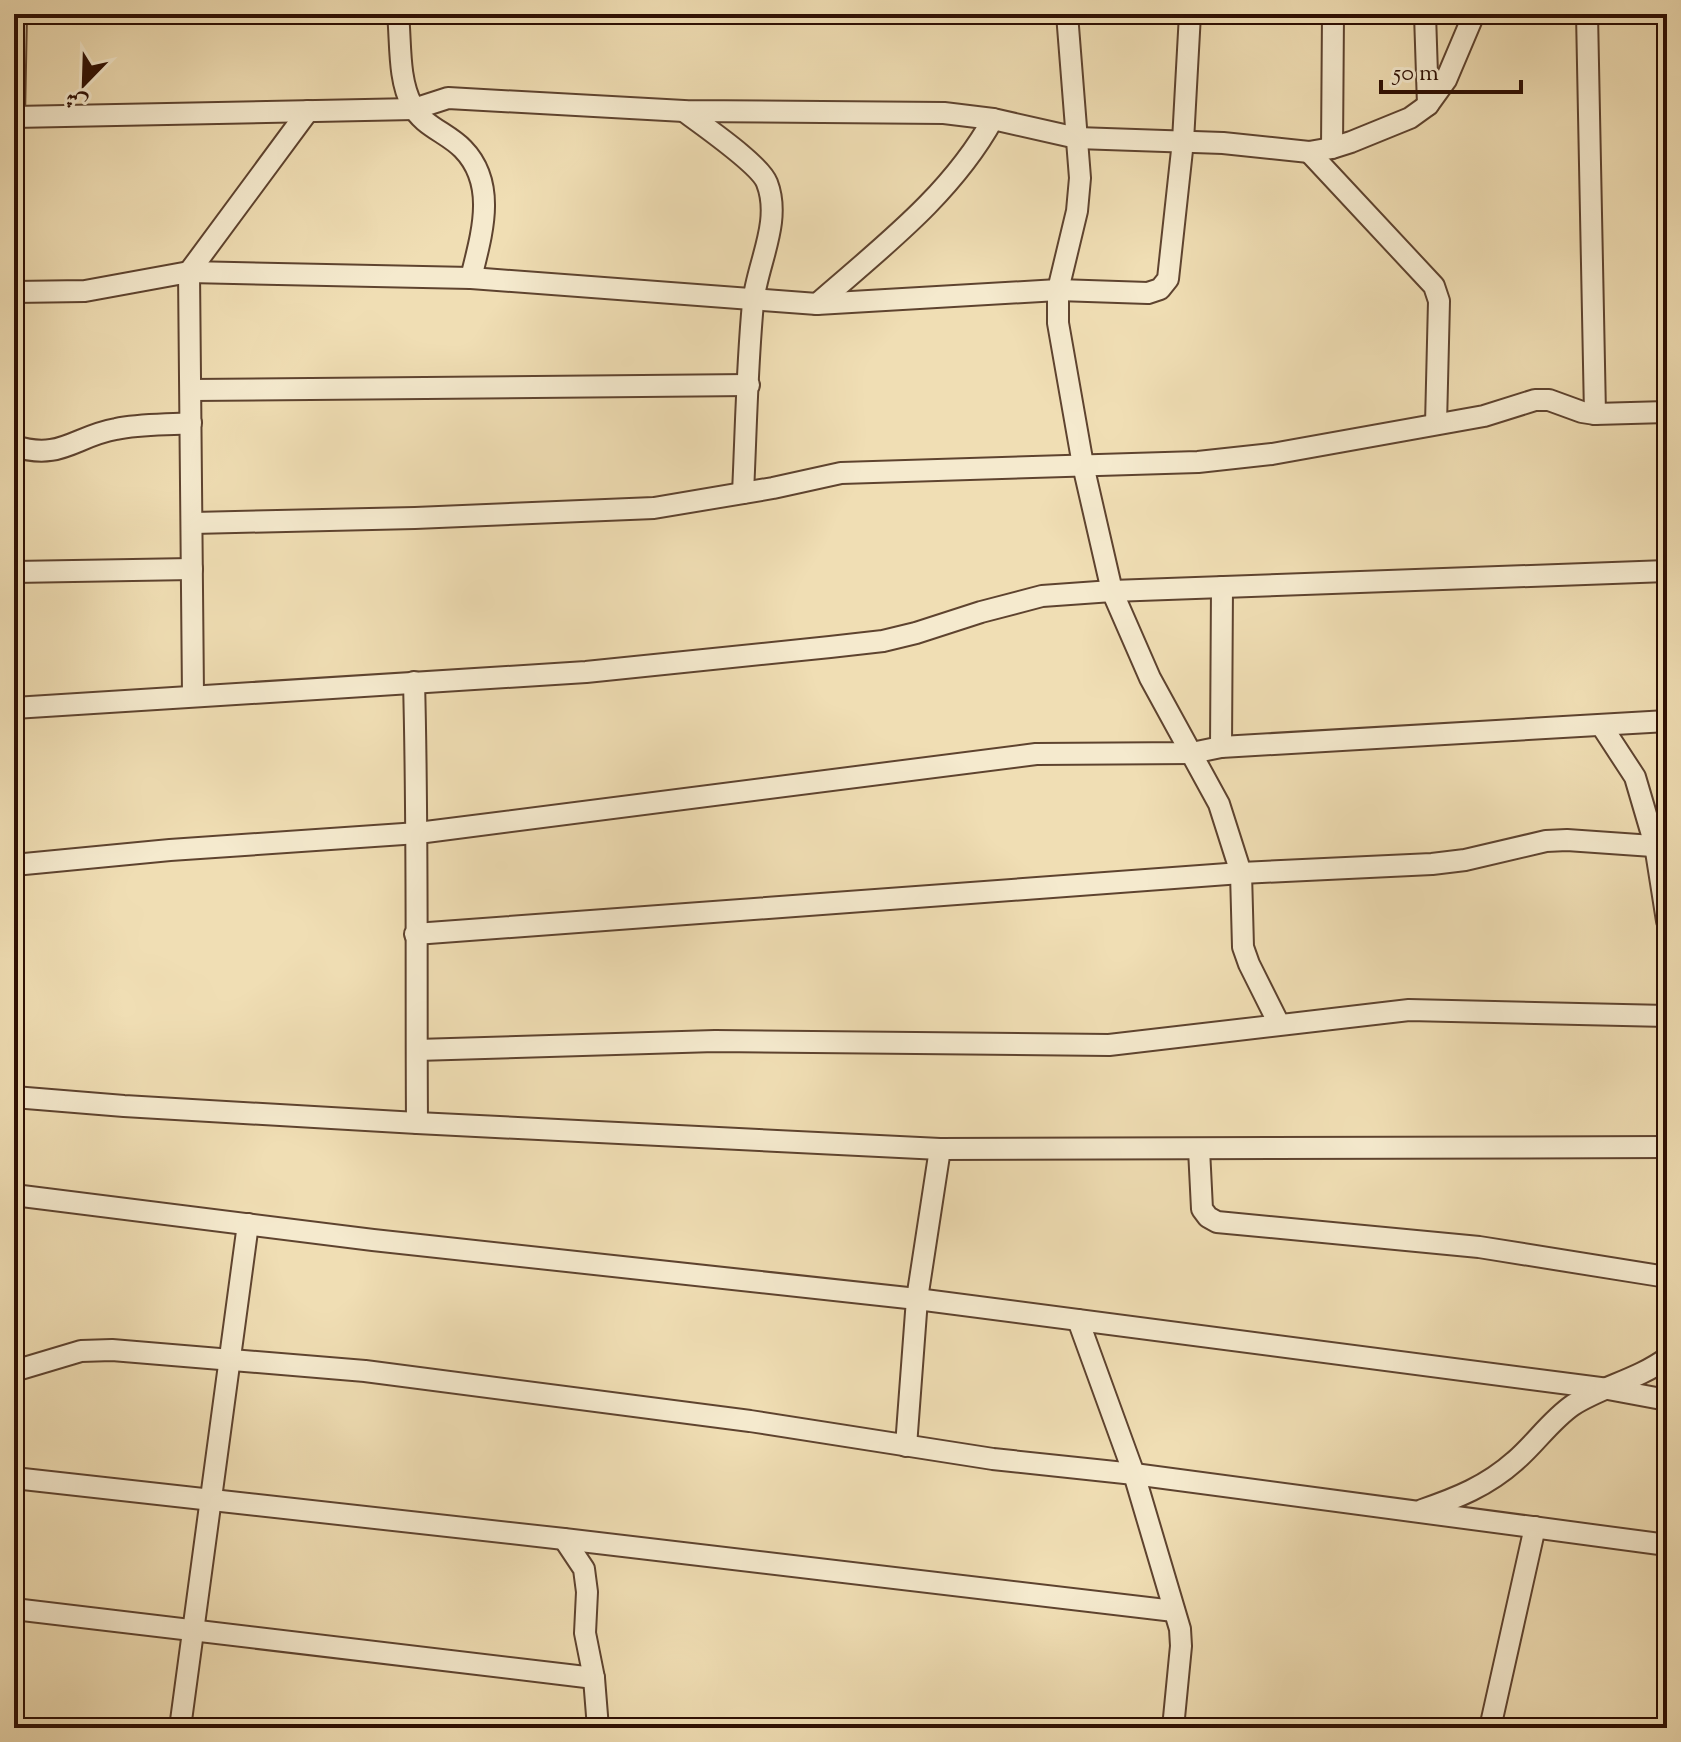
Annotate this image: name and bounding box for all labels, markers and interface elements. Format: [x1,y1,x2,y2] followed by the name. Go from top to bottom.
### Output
[44,44,124,124] north arrow
[1381,44,1521,94] scale bar
[1391,57,1439,91] text: 50 m
[61,81,94,119] text: ش

